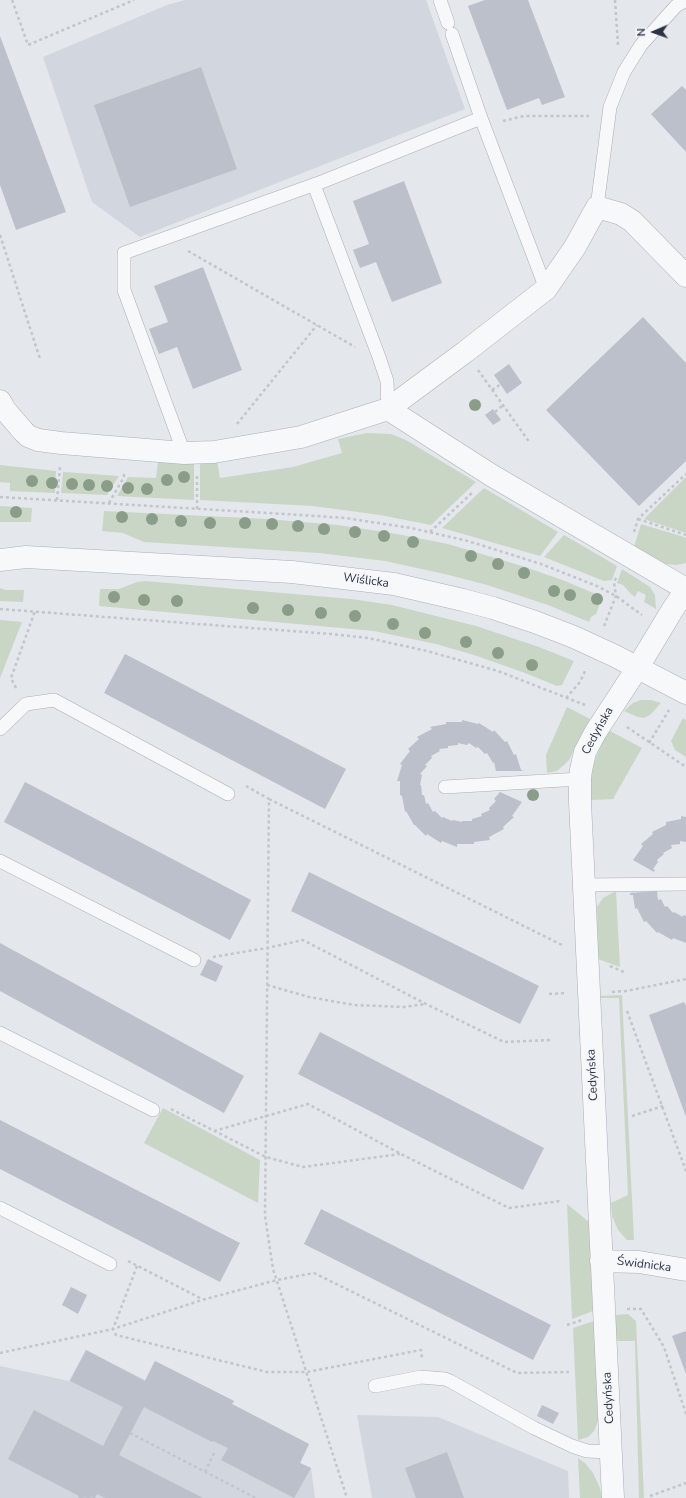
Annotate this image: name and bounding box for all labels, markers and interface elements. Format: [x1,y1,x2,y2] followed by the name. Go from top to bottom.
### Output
[634,12,674,52] north arrow
[634,28,649,37] text: N
[342,571,390,591] street label: Wiślicka
[579,705,617,757] street label: Cedyńska
[584,1049,602,1101] street label: Cedyńska
[616,1255,672,1275] street label: Świdnicka
[600,1372,618,1424] street label: Cedyńska

